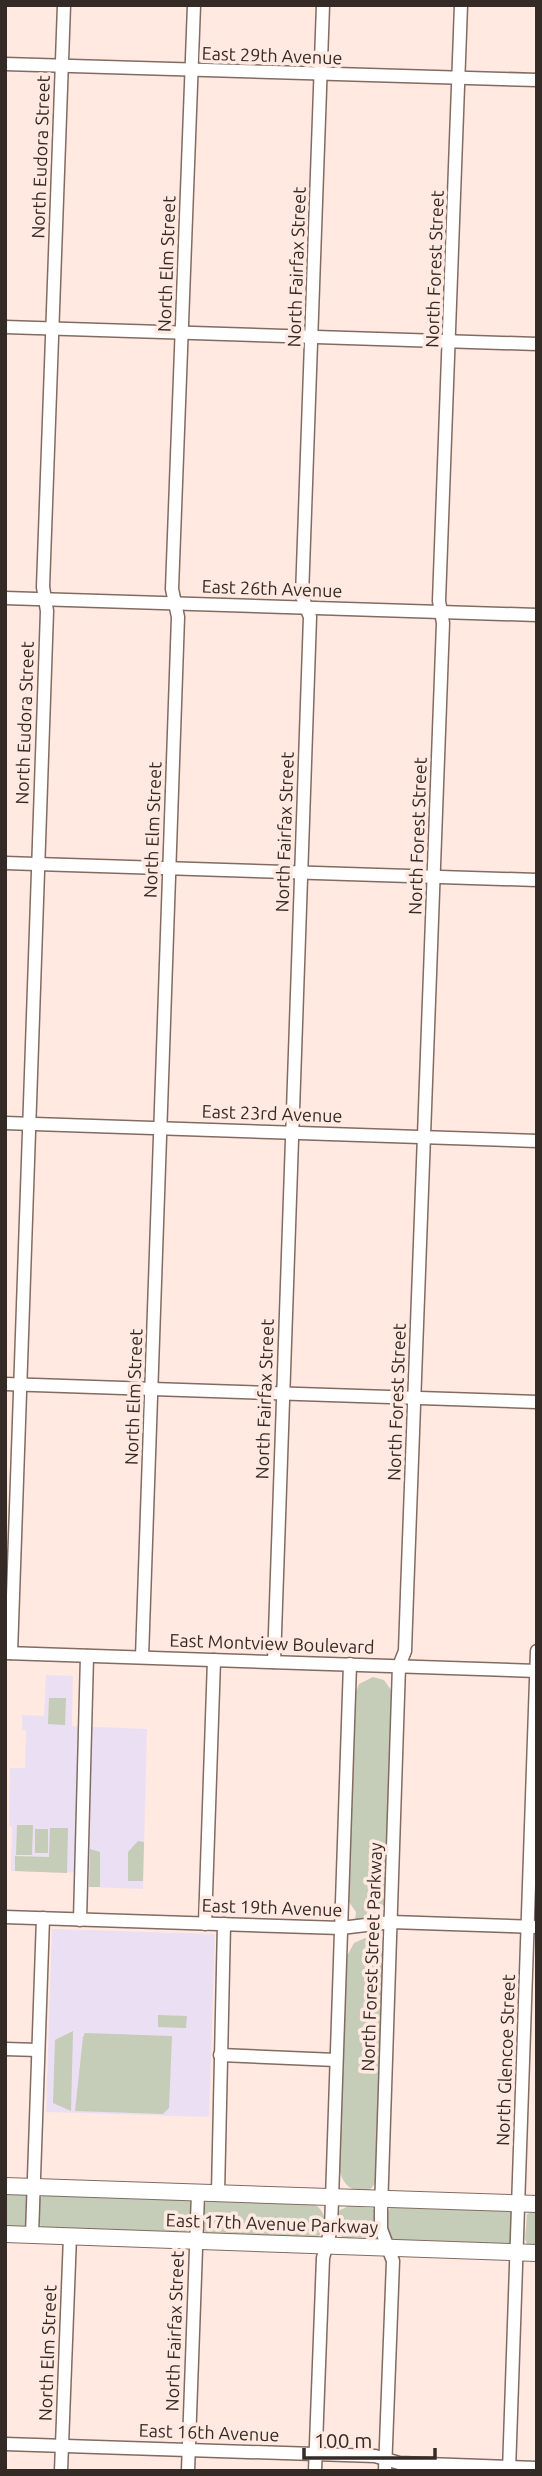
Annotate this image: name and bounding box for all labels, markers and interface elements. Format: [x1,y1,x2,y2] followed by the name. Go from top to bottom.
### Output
[201,43,343,67] street label: East 29th Avenue
[27,75,53,239] street label: North Eudora Street
[283,186,309,348] street label: North Fairfax Street
[421,190,447,348] street label: North Forest Street
[154,195,178,332] street label: North Elm Street
[201,576,343,600] street label: East 26th Avenue
[11,641,37,805] street label: North Eudora Street
[271,751,297,913] street label: North Fairfax Street
[404,757,430,915] street label: North Forest Street
[140,761,164,898] street label: North Elm Street
[201,1101,343,1125] street label: East 23rd Avenue
[251,1318,277,1480] street label: North Fairfax Street
[383,1323,409,1481] street label: North Forest Street
[121,1328,145,1465] street label: North Elm Street
[169,1629,375,1657] street label: East Montview Boulevard
[357,1842,385,2072] street label: North Forest Street Parkway
[201,1895,343,1919] street label: East 19th Avenue
[492,1974,518,2146] street label: North Glencoe Street
[165,2209,379,2237] street label: East 17th Avenue Parkway
[161,2250,187,2412] street label: North Fairfax Street
[35,2284,59,2421] street label: North Elm Street
[304,2416,435,2460] scale bar
[138,2420,280,2444] street label: East 16th Avenue
[314,2428,372,2452] text: 100 m

